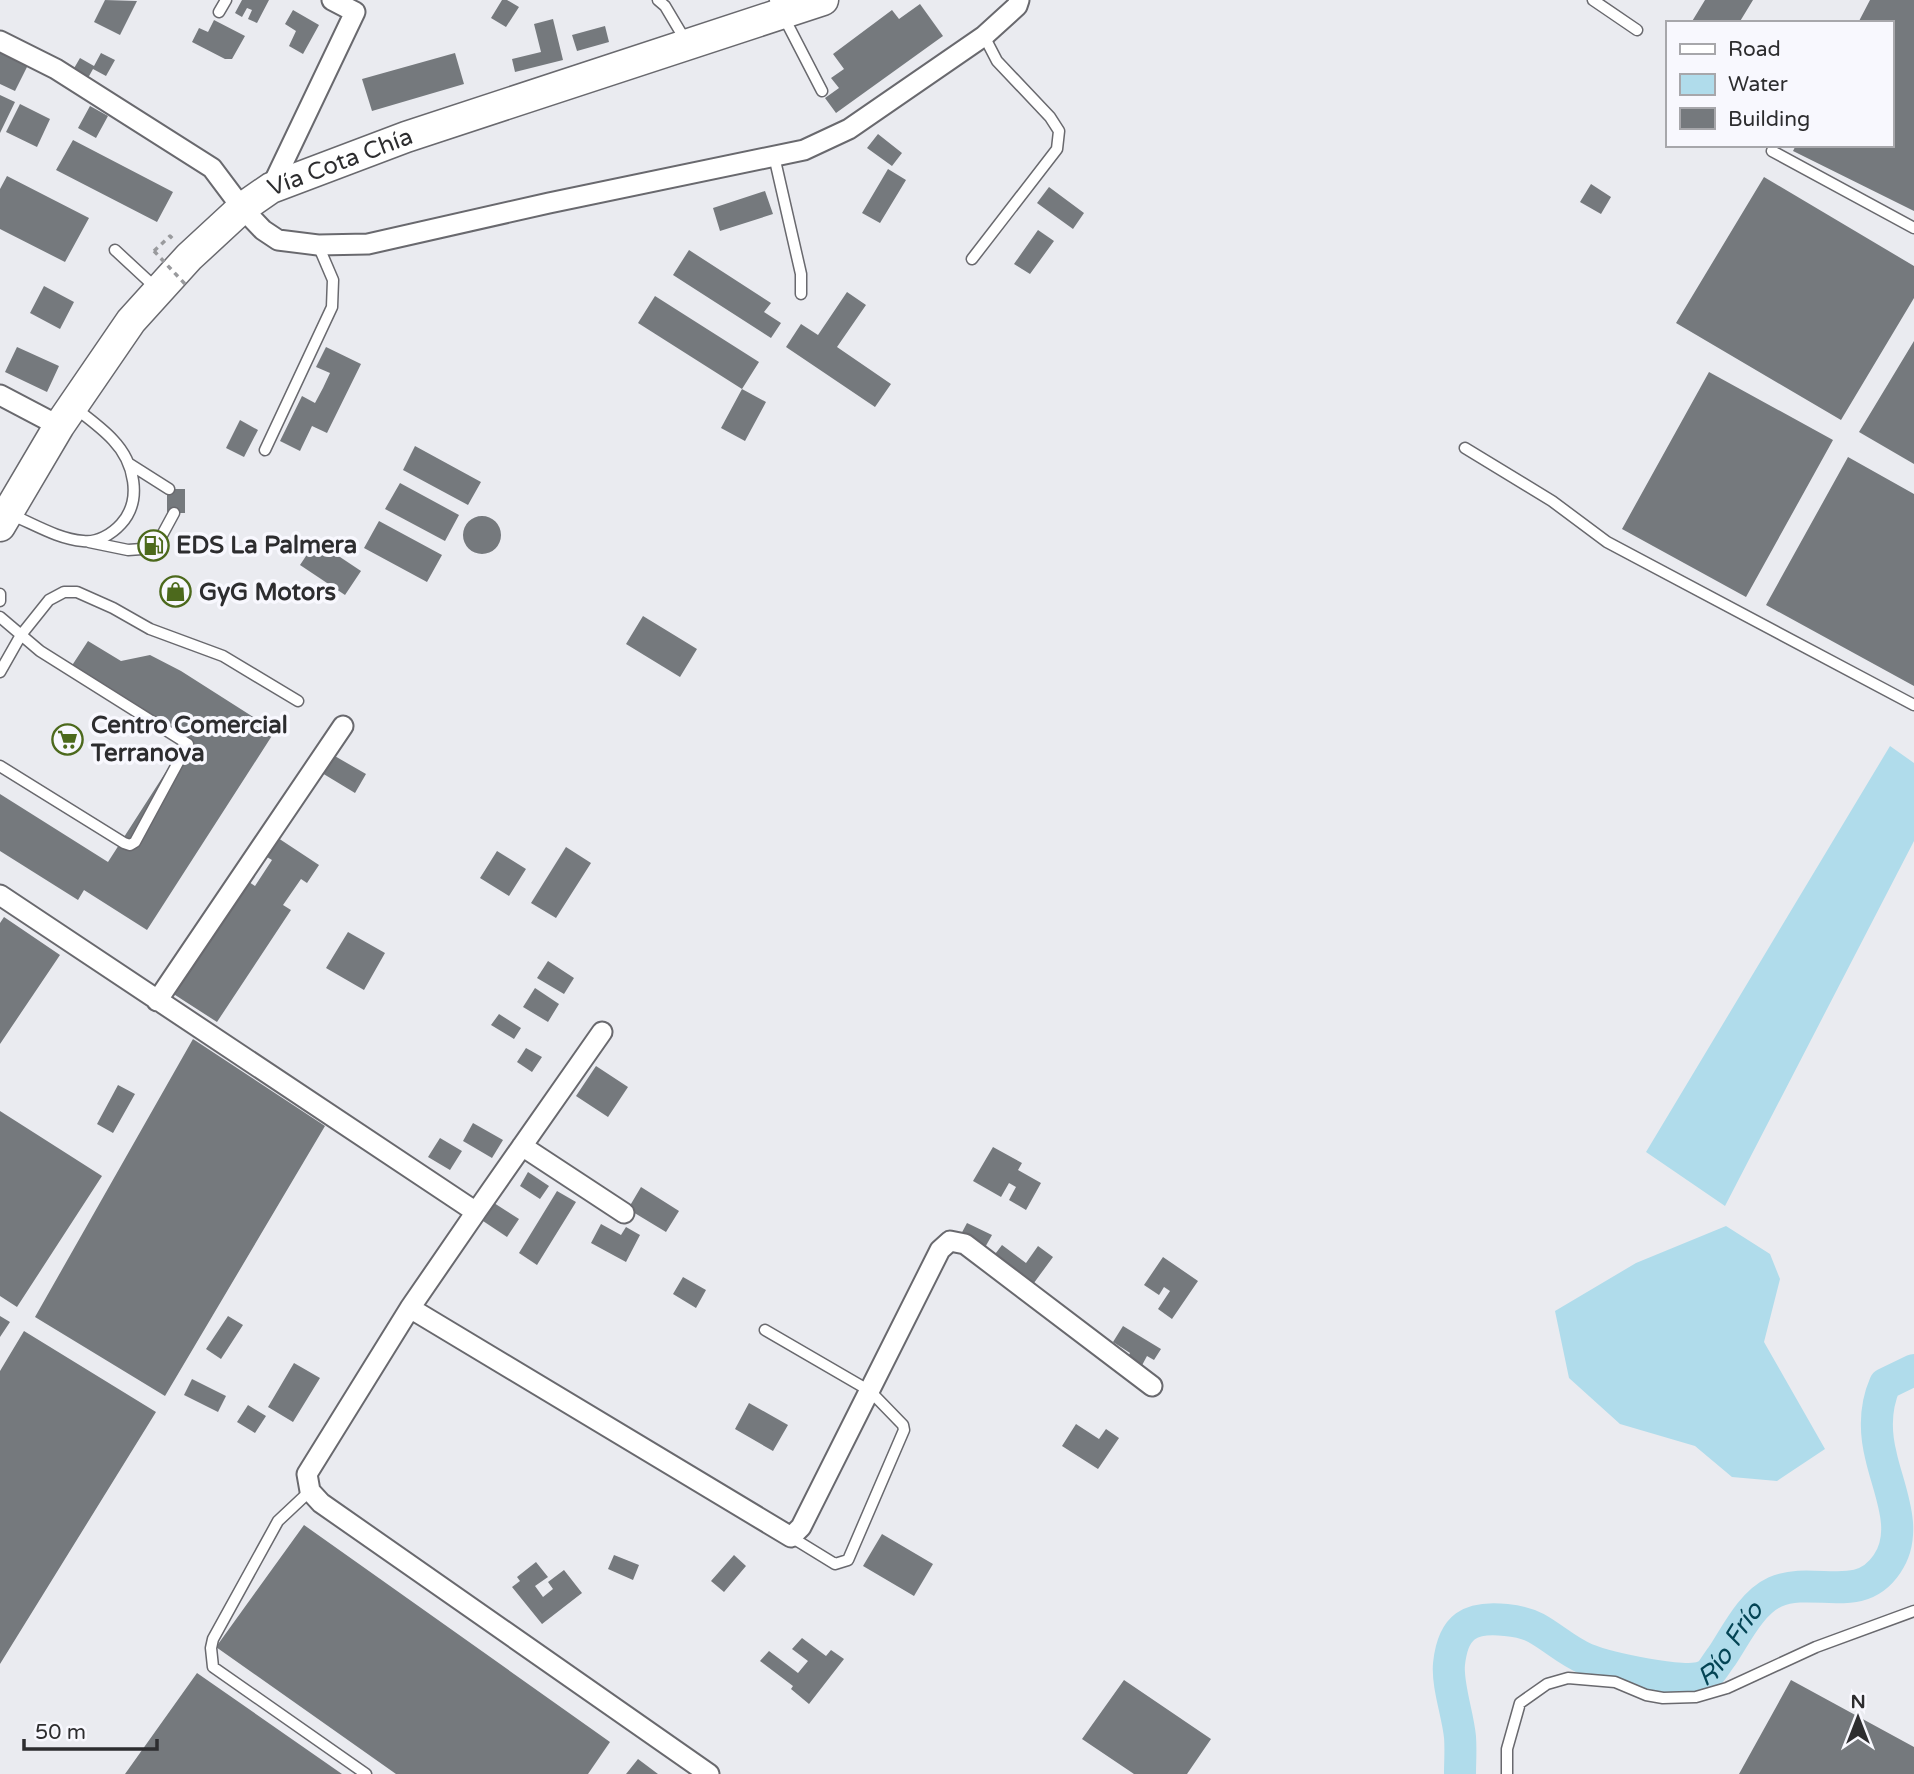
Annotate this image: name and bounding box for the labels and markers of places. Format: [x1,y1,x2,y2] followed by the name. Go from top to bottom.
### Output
[136,528,170,562] fuel station icon: EDS La Palmera
[176,531,357,560] place label: EDS La Palmera
[159,575,193,609] shop icon: GyG Motors
[199,578,336,607] place label: GyG Motors
[90,711,288,768] place label: Centro Comercial Terranova
[51,722,85,756] supermarket icon: Centro Comercial Terranova

